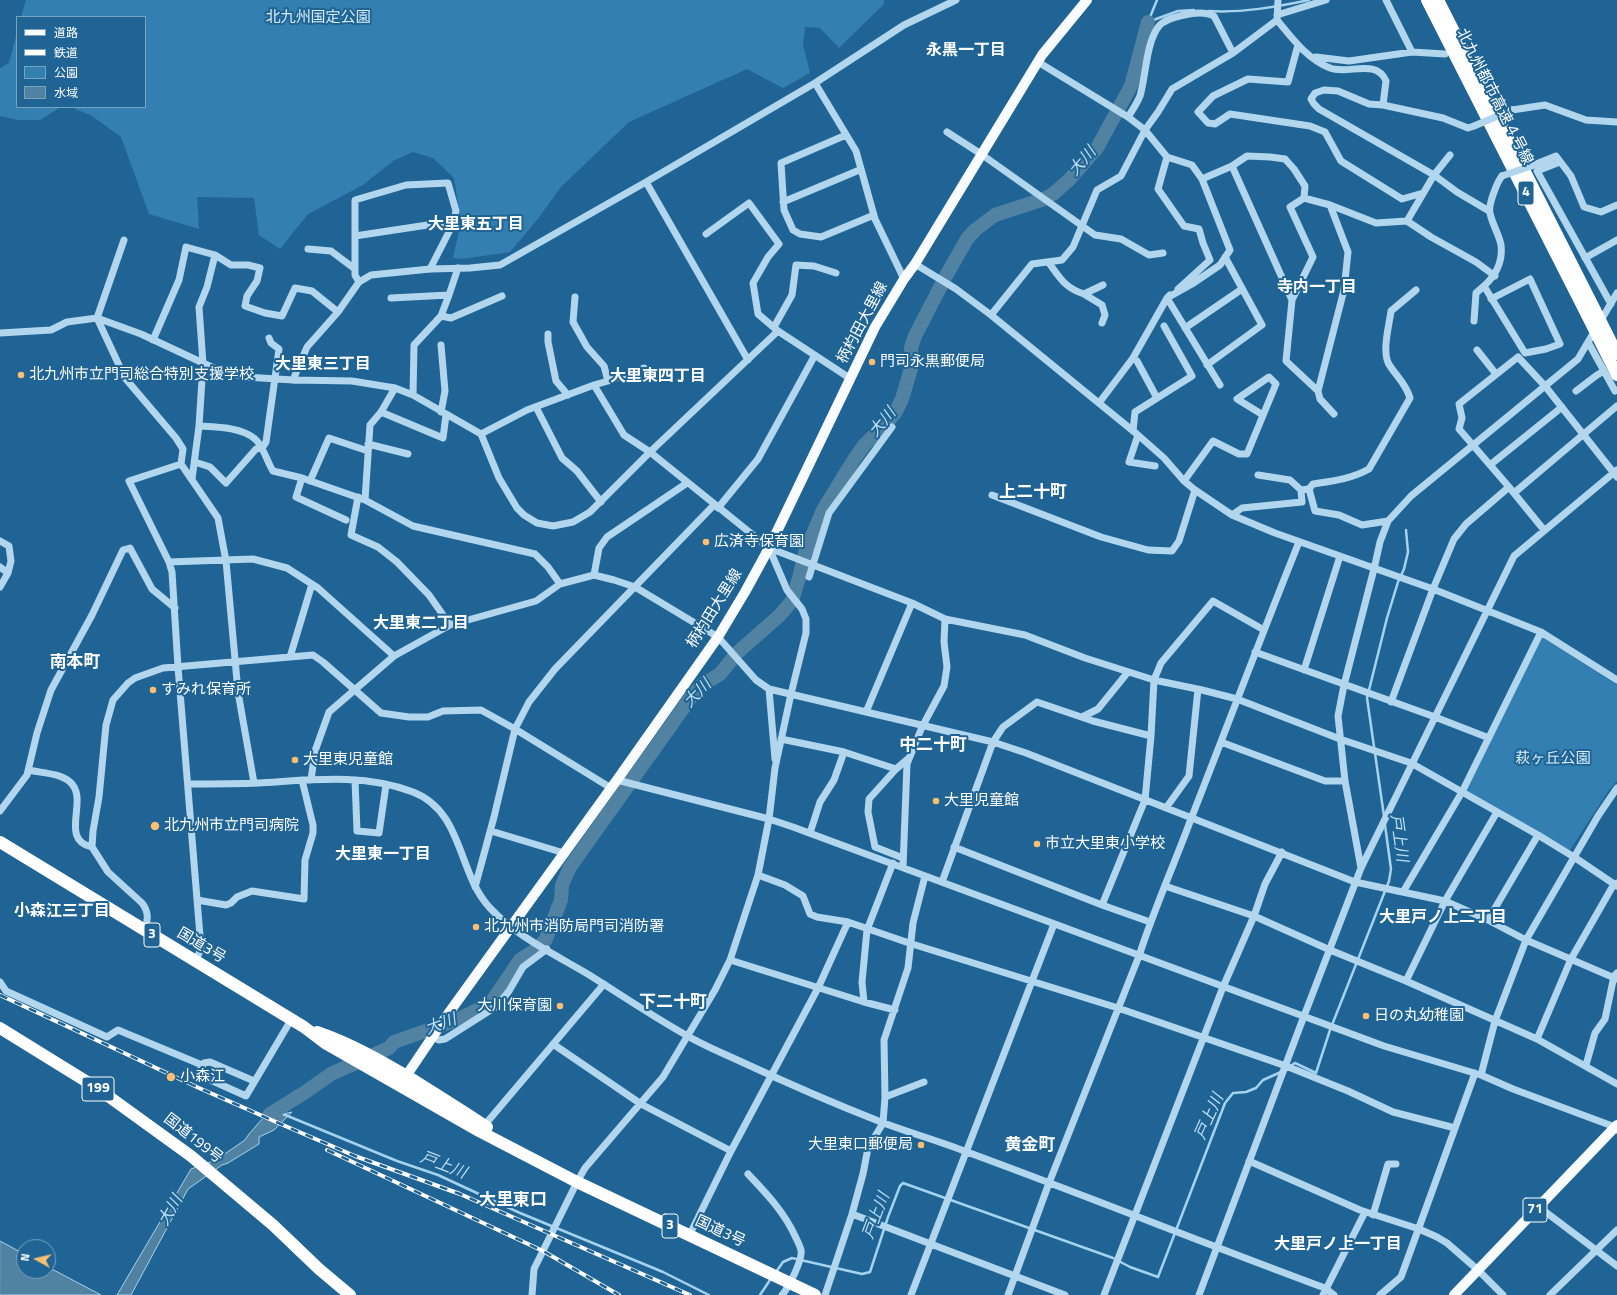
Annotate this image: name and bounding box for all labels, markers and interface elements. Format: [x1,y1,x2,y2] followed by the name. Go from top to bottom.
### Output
[266,9,370,27] park label: 北九州国定公園
[16,16,146,108] legend
[54,23,78,42] text: 道路
[1452,26,1536,168] street label: 北九州都市高速４号線
[926,41,1006,61] district label: 永黒一丁目
[54,43,78,62] text: 鉄道
[54,63,78,82] text: 公園
[54,83,78,102] text: 水域
[1065,144,1101,180] water label: 大川
[1518,181,1534,205] road number: 4
[428,215,524,235] district label: 大里東五丁目
[1277,278,1357,298] district label: 寺内一丁目
[834,279,892,367] street label: 柄杓田大里線
[880,353,985,371] place label: 門司永黒郵便局
[275,355,371,375] district label: 大里東三丁目
[867,357,877,367] marker: 門司永黒郵便局
[29,366,254,384] place label: 北九州市立門司総合特別支援学校
[610,367,706,387] district label: 大里東四丁目
[16,370,26,380] marker: 北九州市立門司総合特別支援学校
[865,405,901,441] water label: 大川
[999,483,1067,503] district label: 上二十町
[714,533,804,551] place label: 広済寺保育園
[701,537,711,547] marker: 広済寺保育園
[684,566,746,652] street label: 柄杓田大里線
[373,614,469,634] district label: 大里東二丁目
[50,653,100,673] district label: 南本町
[680,676,716,712] water label: 大川
[161,681,251,699] place label: すみれ保育所
[148,685,158,695] marker: すみれ保育所
[899,736,967,756] district label: 中二十町
[1516,750,1590,768] park label: 萩ヶ丘公園
[303,751,393,769] place label: 大里東児童館
[290,755,300,765] marker: 大里東児童館
[944,792,1019,810] place label: 大里児童館
[931,796,941,806] marker: 大里児童館
[1385,813,1411,863] water label: 戸上川
[164,817,299,835] place label: 北九州市立門司病院
[149,820,161,832] marker: 北九州市立門司病院
[1045,835,1165,853] place label: 市立大里東小学校
[1032,839,1042,849] marker: 市立大里東小学校
[335,845,431,865] district label: 大里東一丁目
[14,902,110,922] district label: 小森江三丁目
[1379,908,1507,928] district label: 大里戸ノ上二丁目
[484,918,664,936] place label: 北九州市消防局門司消防署
[471,922,481,932] marker: 北九州市消防局門司消防署
[144,923,160,947] road number: 3
[173,925,229,967] street label: 国道3号
[639,993,707,1013] district label: 下二十町
[477,997,552,1015] place label: 大川保育園
[555,1001,565,1011] marker: 大川保育園
[1374,1007,1464,1025] place label: 日の丸幼稚園
[423,1011,459,1039] water label: 大川
[1361,1011,1371,1021] marker: 日の丸幼稚園
[180,1068,225,1086] place label: 小森江
[165,1071,177,1083] marker: 小森江
[82,1077,114,1101] road number: 199
[1191,1091,1229,1143] water label: 戸上川
[160,1110,226,1168] street label: 国道199号
[808,1136,913,1154] place label: 大里東口郵便局
[1005,1136,1055,1156] district label: 黄金町
[916,1140,926,1150] marker: 大里東口郵便局
[417,1148,469,1184] water label: 戸上川
[859,1190,895,1242] water label: 戸上川
[479,1191,547,1211] district label: 大里東口
[155,1192,187,1230] water label: 大川
[1523,1198,1547,1222] road number: 71
[692,1213,748,1251] street label: 国道3号
[662,1214,678,1238] road number: 3
[1274,1235,1402,1255] district label: 大里戸ノ上一丁目
[16,1239,56,1279] north arrow
[17,1253,34,1262] text: N

